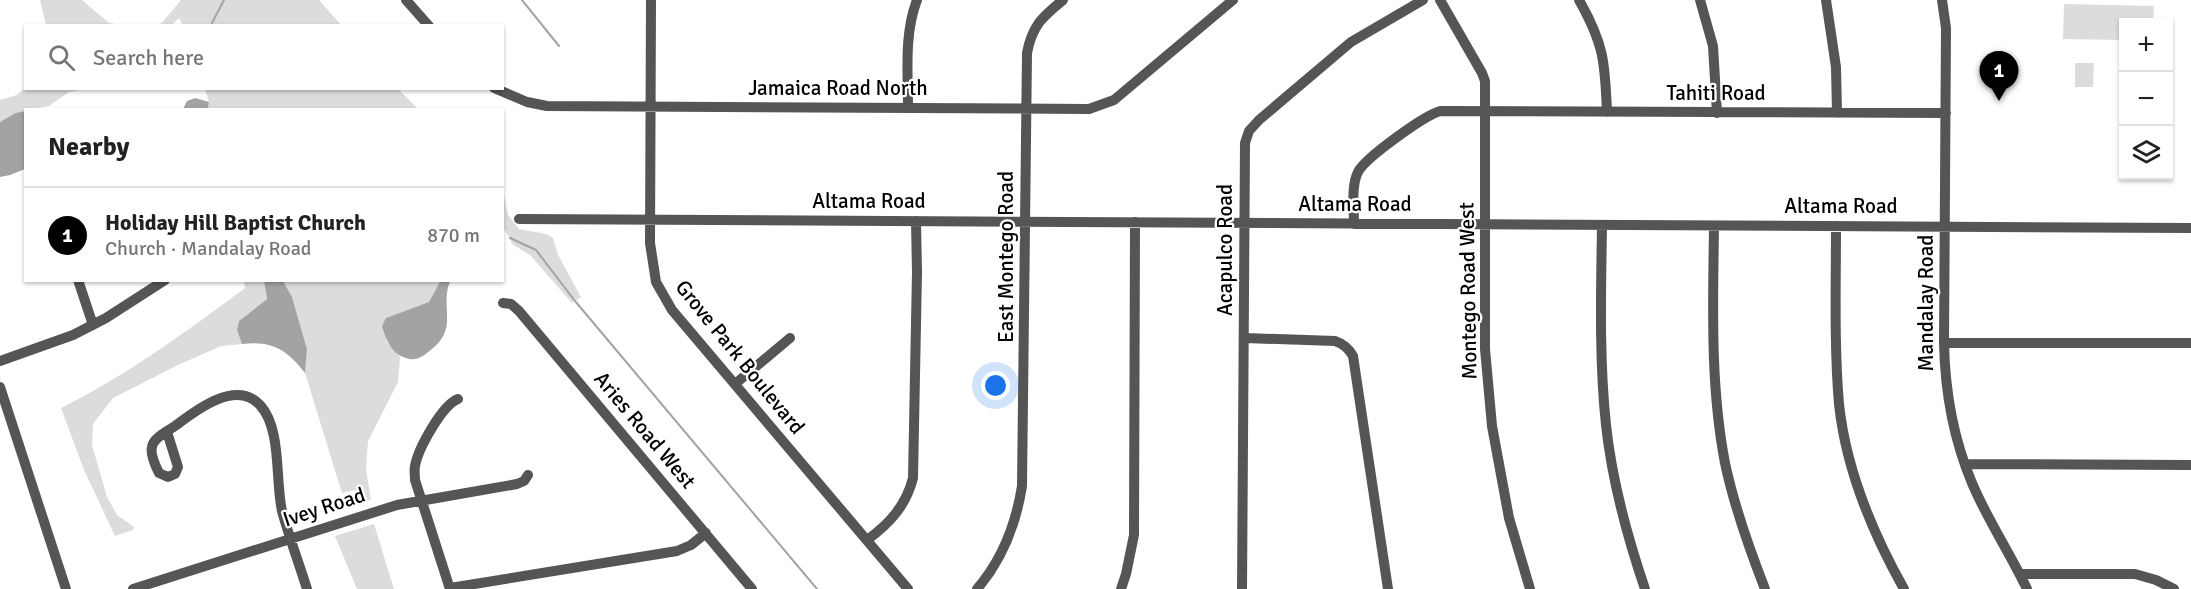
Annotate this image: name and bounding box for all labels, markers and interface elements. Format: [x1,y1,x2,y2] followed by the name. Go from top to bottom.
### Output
[2119,18,2173,180] map controls
[2119,18,2173,72] button: +
[24,24,504,90] search box
[45,41,78,74] icon: search
[93,44,204,71] text: Search here
[1980,51,2018,101] pin: 1
[2119,72,2173,126] button: −
[748,75,928,101] street label: Jamaica Road North
[1666,80,1766,106] street label: Tahiti Road
[2119,126,2173,180] button: layers
[48,131,129,163] text: Nearby
[993,171,1019,343] street label: East Montego Road
[1212,184,1238,316] street label: Acapulco Road
[812,188,926,214] street label: Altama Road
[1298,191,1412,217] street label: Altama Road
[1784,193,1898,219] street label: Altama Road
[1453,202,1483,380] street label: Montego Road West
[105,209,366,236] text: Holiday Hill Baptist Church
[62,223,73,248] text: 1
[427,223,480,248] text: 870 m
[1913,235,1939,371] street label: Mandalay Road
[105,236,311,261] text: Church · Mandalay Road
[670,275,810,439] street label: Grove Park Boulevard
[589,366,701,494] street label: Aries Road West
[981,371,1010,400] your location
[280,481,368,533] street label: Ivey Road

